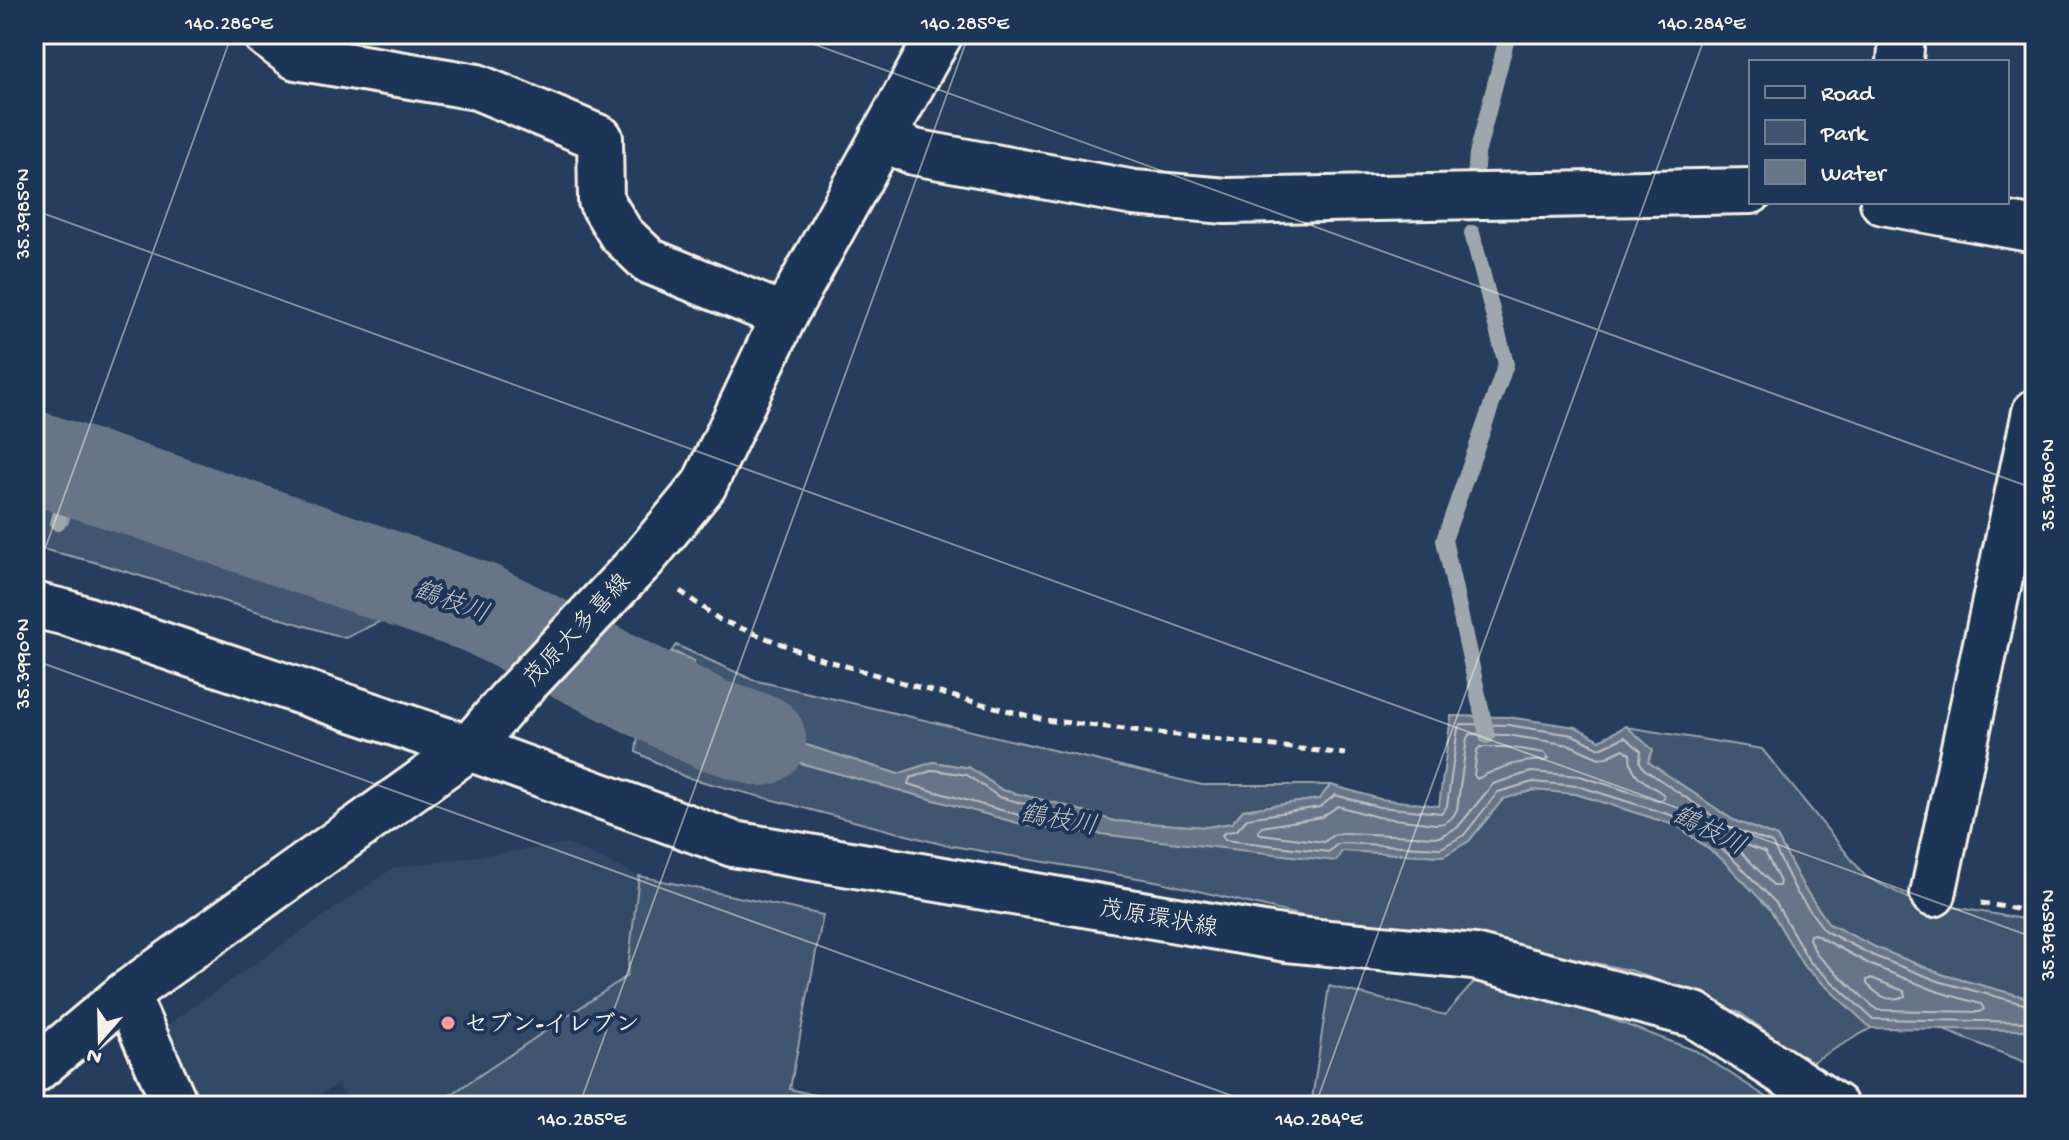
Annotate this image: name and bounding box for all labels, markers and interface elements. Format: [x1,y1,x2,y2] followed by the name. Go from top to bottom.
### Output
[184,14,274,37] text: 140.286°E
[920,14,1010,37] text: 140.285°E
[1658,14,1747,37] text: 140.284°E
[1749,60,2009,204] legend
[1821,81,1875,110] text: Road
[1820,121,1869,150] text: Park
[1821,161,1888,190] text: Water
[14,168,37,261] text: 35.3985°N
[2039,439,2062,532] text: 35.3980°N
[518,568,638,694] street label: 茂原大多喜線
[409,574,493,632] water label: 鶴枝川
[14,618,37,711] text: 35.3990°N
[1017,798,1100,844] water label: 鶴枝川
[1666,800,1751,865] water label: 鶴枝川
[2039,889,2062,982] text: 35.3985°N
[1097,895,1220,945] street label: 茂原環状線
[60,1000,140,1080] north arrow
[464,1012,640,1041] place label: セブン-イレブン
[439,1014,457,1032] marker: セブン-イレブン
[83,1040,106,1070] text: N
[537,1110,627,1133] text: 140.285°E
[1275,1110,1364,1133] text: 140.284°E

